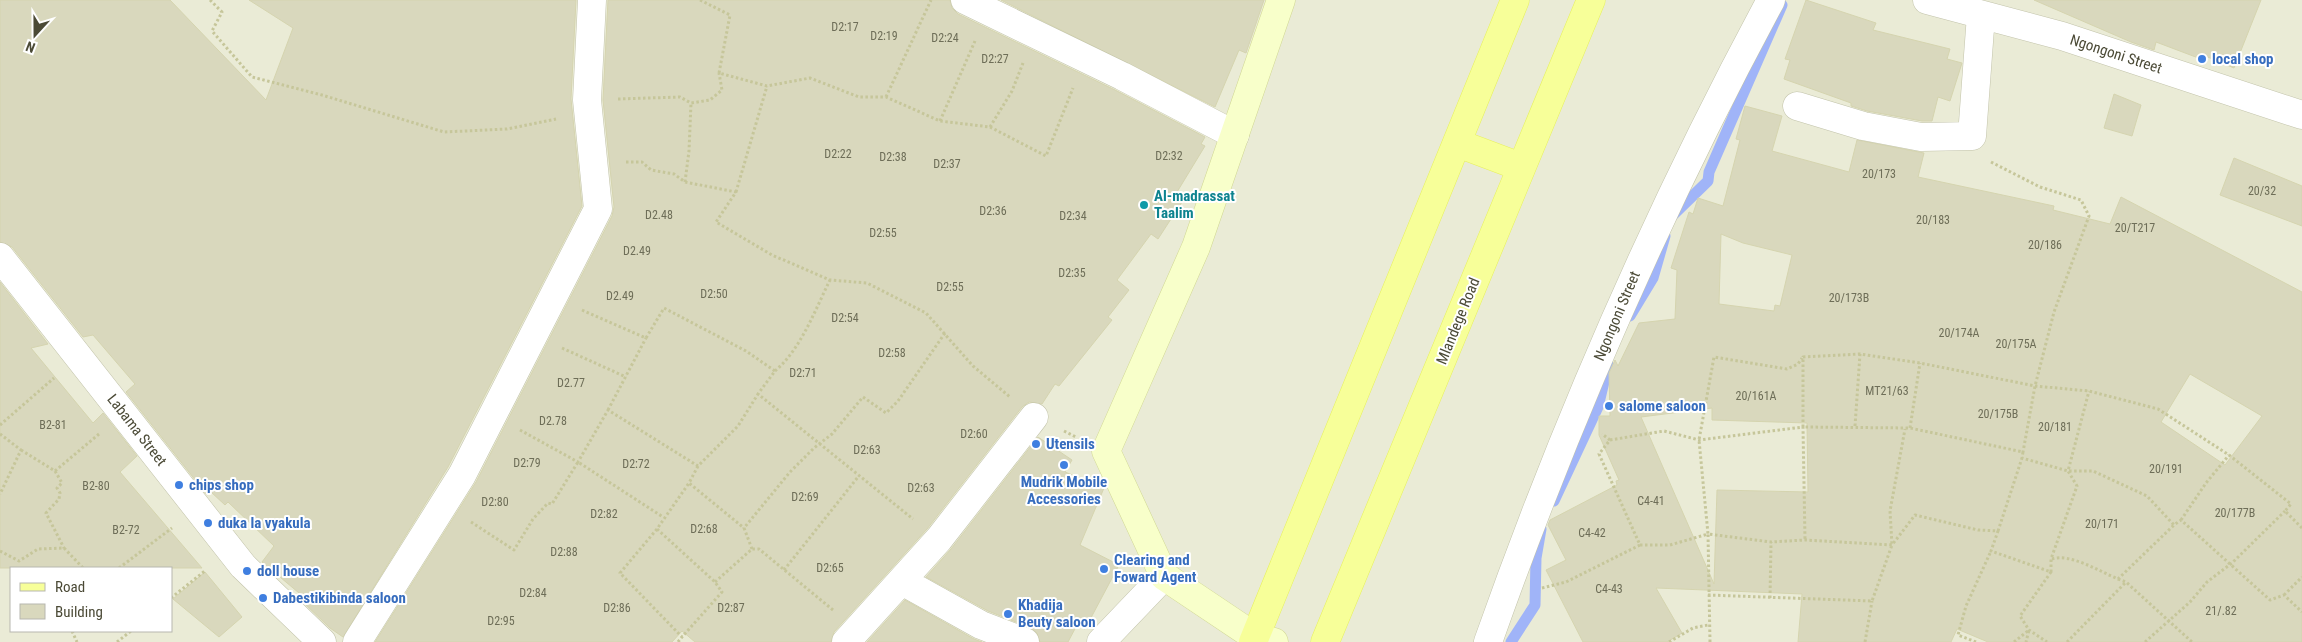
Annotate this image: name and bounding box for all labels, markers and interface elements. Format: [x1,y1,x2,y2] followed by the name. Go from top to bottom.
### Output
[10,10,60,60] north arrow
[831,20,859,34] house number: D2:17
[870,29,898,43] house number: D2:19
[931,31,959,45] house number: D2:24
[2068,31,2164,77] street label: Ngongoni Street
[23,38,37,56] text: N
[2212,50,2274,68] place label: local shop
[981,52,1009,66] house number: D2:27
[2196,53,2208,65] marker: local shop
[824,147,852,161] house number: D2:22
[1155,149,1183,163] house number: D2:32
[879,150,907,164] house number: D2:38
[933,157,961,171] house number: D2:37
[1862,167,1896,181] house number: 20/173
[2248,184,2276,198] house number: 20/32
[1154,187,1235,222] place label: Al-madrassat Taalim
[1138,199,1150,211] marker: Al-madrassat Taalim
[979,204,1007,218] house number: D2:36
[645,208,673,222] house number: D2.48
[1059,209,1087,223] house number: D2:34
[1916,213,1950,227] house number: 20/183
[2115,221,2155,235] house number: 20/T217
[869,226,897,240] house number: D2:55
[2028,238,2062,252] house number: 20/186
[623,244,651,258] house number: D2.49
[1058,266,1086,280] house number: D2:35
[1590,268,1644,364] street label: Ngongoni Street
[1432,275,1484,367] street label: Mlandege Road
[936,280,964,294] house number: D2:55
[700,287,728,301] house number: D2:50
[606,289,634,303] house number: D2.49
[1829,291,1869,305] house number: 20/173B
[831,311,859,325] house number: D2:54
[1939,326,1980,340] house number: 20/174A
[1996,337,2037,351] house number: 20/175A
[878,346,906,360] house number: D2:58
[789,366,817,380] house number: D2:71
[557,376,585,390] house number: D2.77
[1865,384,1909,398] house number: MT21/63
[1736,389,1777,403] house number: 20/161A
[103,391,171,469] street label: Labama Street
[1619,397,1706,415] place label: salome saloon
[1603,400,1615,412] marker: salome saloon
[1978,407,2018,421] house number: 20/175B
[539,414,567,428] house number: D2.78
[39,418,67,432] house number: B2-81
[2038,420,2072,434] house number: 20/181
[960,427,988,441] house number: D2:60
[1046,435,1095,453] place label: Utensils
[1030,438,1042,450] marker: Utensils
[853,443,881,457] house number: D2:63
[513,456,541,470] house number: D2:79
[622,457,650,471] house number: D2:72
[1058,459,1070,471] marker: Mudrik Mobile Accessories
[2149,462,2183,476] house number: 20/191
[1021,473,1107,508] place label: Mudrik Mobile Accessories
[189,476,254,494] place label: chips shop
[82,479,110,493] house number: B2-80
[173,479,185,491] marker: chips shop
[907,481,935,495] house number: D2:63
[791,490,819,504] house number: D2:69
[1637,494,1665,508] house number: C4-41
[481,495,509,509] house number: D2:80
[2215,506,2255,520] house number: 20/177B
[590,507,618,521] house number: D2:82
[218,514,311,532] place label: duka la vyakula
[202,517,214,529] marker: duka la vyakula
[2085,517,2119,531] house number: 20/171
[690,522,718,536] house number: D2:68
[112,523,140,537] house number: B2-72
[1578,526,1606,540] house number: C4-42
[550,545,578,559] house number: D2:88
[1114,551,1197,586] place label: Clearing and Foward Agent
[816,561,844,575] house number: D2:65
[257,562,319,580] place label: doll house
[1098,563,1110,575] marker: Clearing and Foward Agent
[241,565,253,577] marker: doll house
[10,567,172,632] legend
[55,578,85,596] text: Road
[1595,582,1623,596] house number: C4-43
[519,586,547,600] house number: D2:84
[273,589,406,607] place label: Dabestikibinda saloon
[257,592,269,604] marker: Dabestikibinda saloon
[1018,596,1096,631] place label: Khadija Beuty saloon
[603,601,631,615] house number: D2:86
[717,601,745,615] house number: D2:87
[55,603,103,621] text: Building
[2205,604,2237,618] house number: 21/.82
[1002,608,1014,620] marker: Khadija Beuty saloon
[487,614,515,628] house number: D2:95

